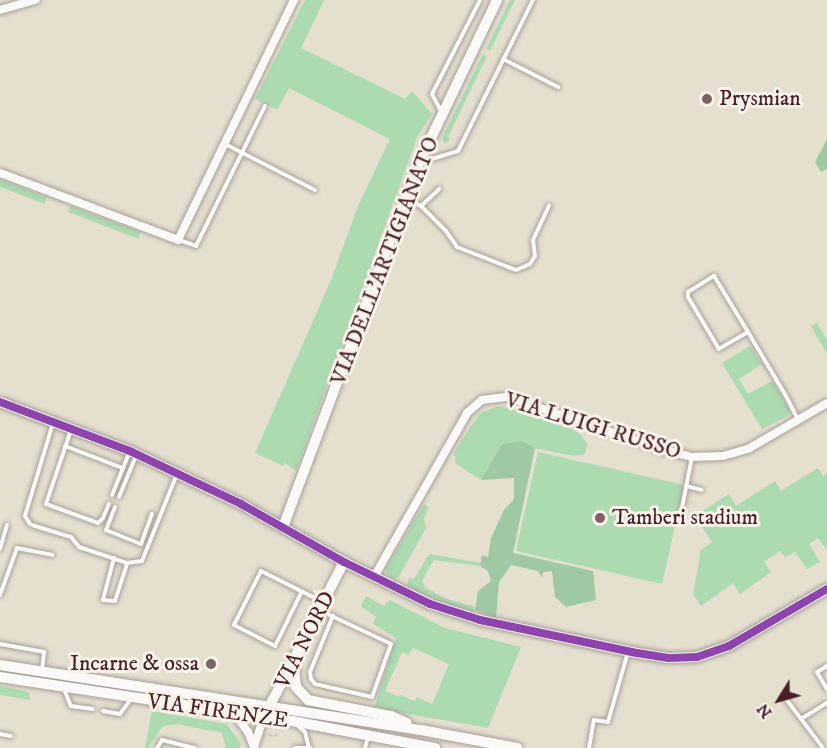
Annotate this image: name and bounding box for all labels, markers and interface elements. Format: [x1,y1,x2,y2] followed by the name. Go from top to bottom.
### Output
[719,86,801,112] place label: Prysmian
[700,92,714,106] marker: Prysmian
[325,133,445,389] street label: VIA DELL'ARTIGIANATO
[502,387,684,465] street label: VIA LUIGI RUSSO
[612,505,758,531] place label: Tamberi stadium
[593,511,607,525] marker: Tamberi stadium
[269,587,341,693] street label: VIA NORD
[70,651,199,677] place label: Incarne & ossa
[204,657,218,671] marker: Incarne & ossa
[749,670,809,730] north arrow
[146,688,290,734] street label: VIA FIRENZE
[753,700,777,722] text: N

